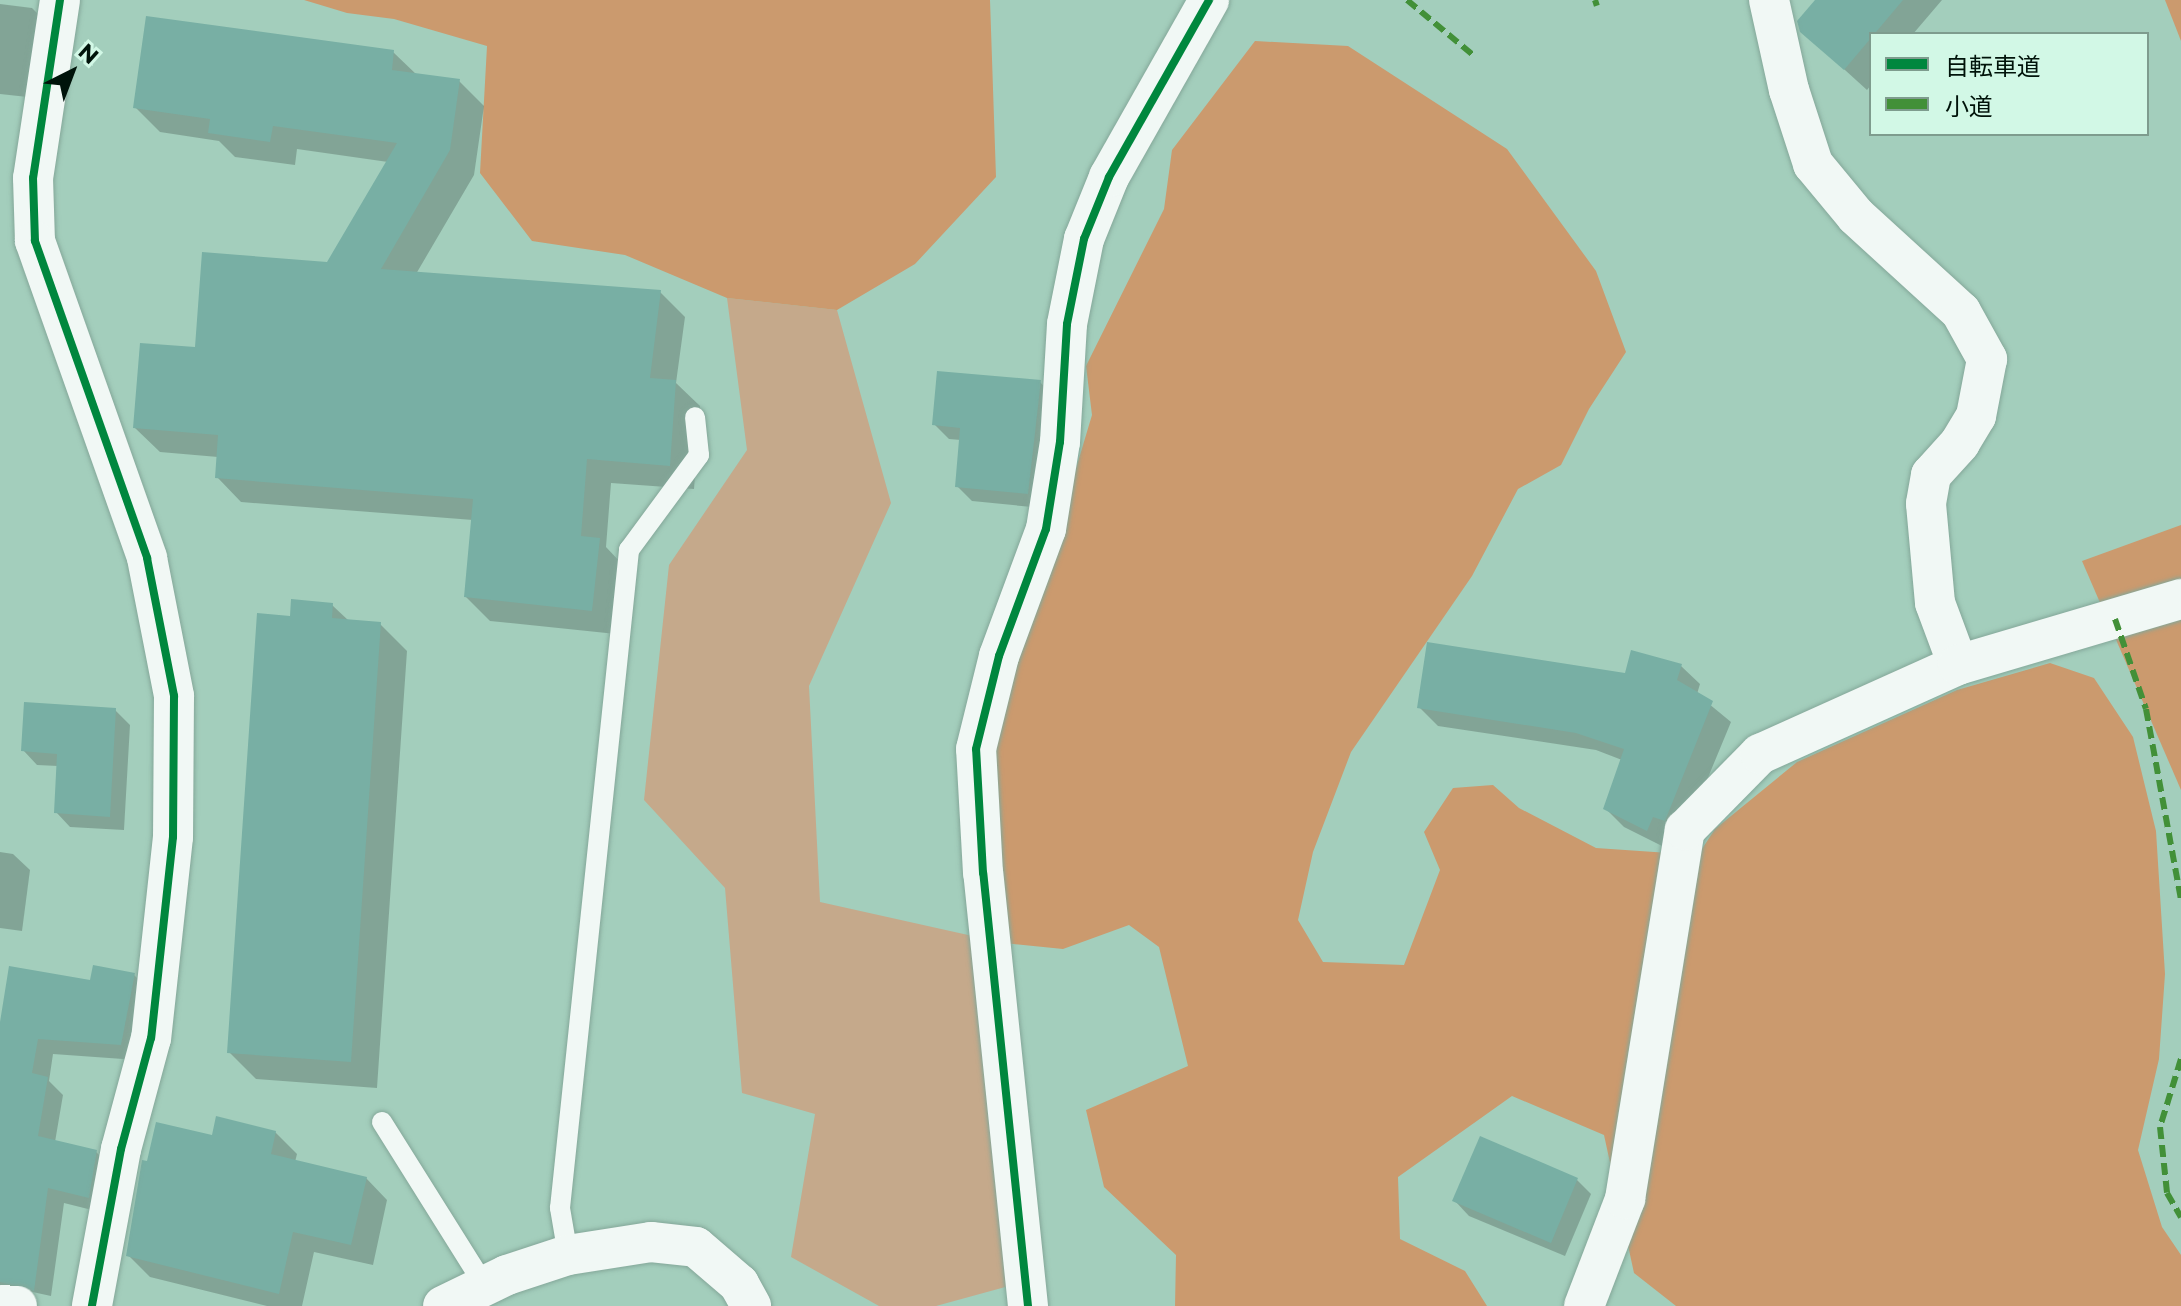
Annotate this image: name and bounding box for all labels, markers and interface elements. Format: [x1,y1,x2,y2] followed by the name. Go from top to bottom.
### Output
[32,32,112,112] north arrow
[1869,32,2149,136] legend
[73,38,104,70] text: N
[1945,52,2041,81] text: 自転車道
[1945,92,1993,121] text: 小道

